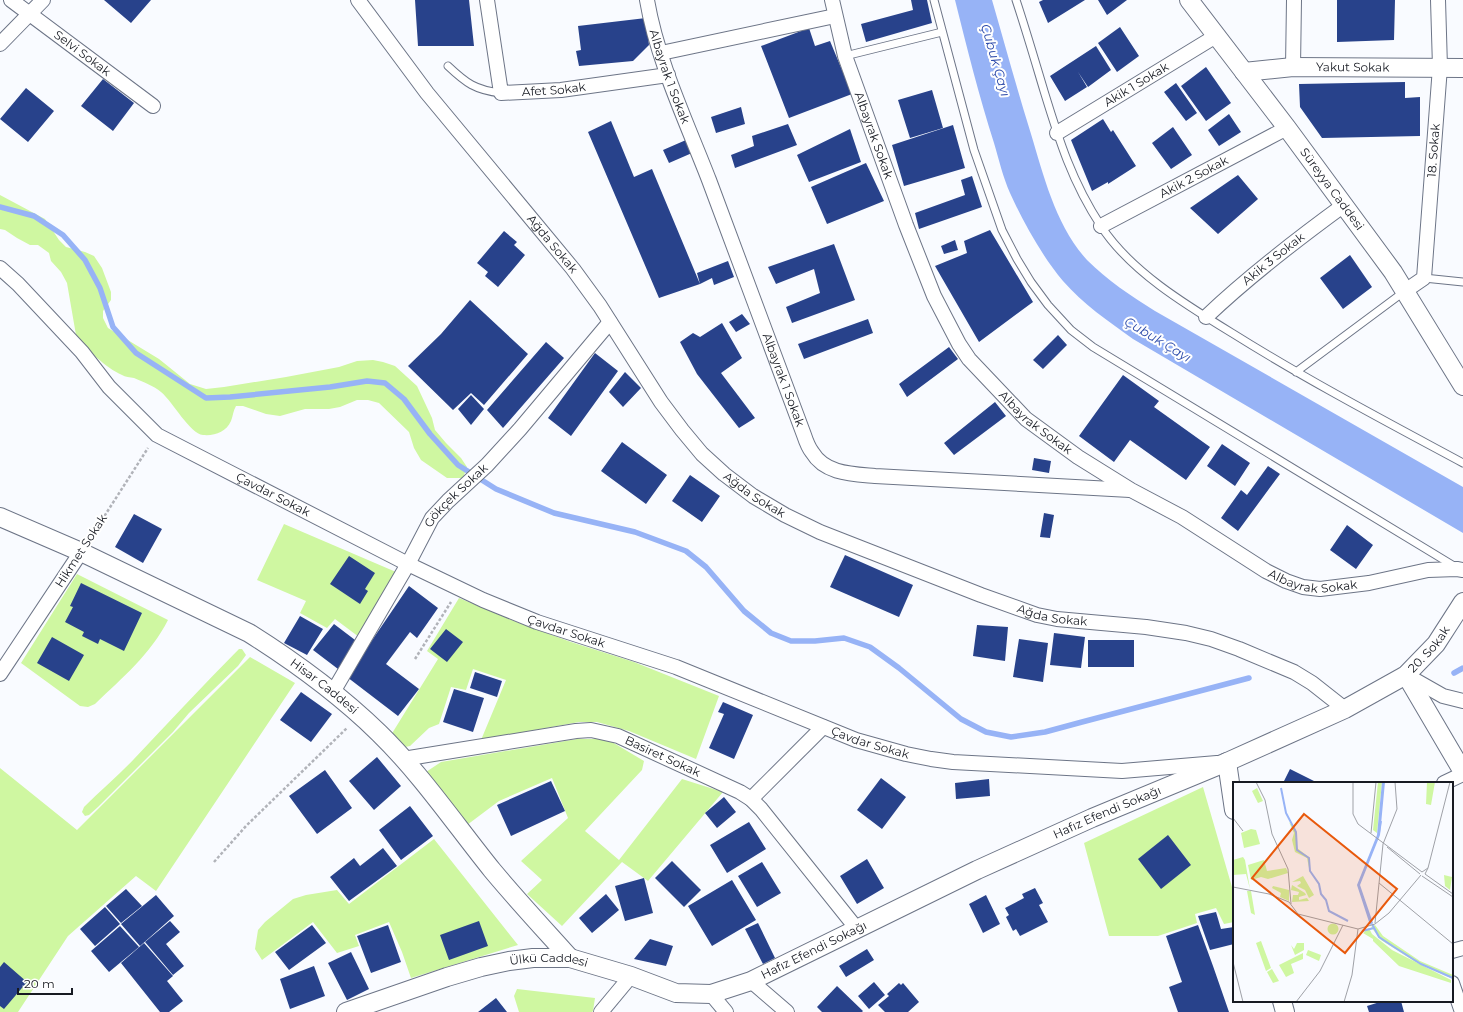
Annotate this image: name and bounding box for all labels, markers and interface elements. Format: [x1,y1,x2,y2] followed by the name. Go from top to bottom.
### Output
[978,22,1014,98] water label: Çubuk Çayı
[51,27,115,79] street label: Selvi Sokak
[647,28,694,127] street label: Albayrak 1 Sokak
[1101,58,1172,110] street label: Akik 1 Sokak
[1316,59,1390,75] street label: Yakut Sokak
[521,79,587,99] street label: Afet Sokak
[852,90,897,182] street label: Albayrak Sokak
[1424,122,1443,178] street label: 18. Sokak
[1297,145,1368,233] street label: Süreyya Caddesi
[1157,152,1231,201] street label: Akik 2 Sokak
[524,211,582,277] street label: Ağda Sokak
[1239,229,1308,288] street label: Akik 3 Sokak
[1122,313,1194,365] water label: Çubuk Çayı
[760,331,808,429] street label: Albayrak 1 Sokak
[996,387,1076,458] street label: Albayrak Sokak
[421,460,491,530] street label: Gökçek Sokak
[721,468,789,521] street label: Ağda Sokak
[234,469,314,520] street label: Çavdar Sokak
[51,511,110,590] street label: Hikmet Sokak
[1266,565,1359,596] street label: Albayrak Sokak
[1015,601,1089,629] street label: Ağda Sokak
[525,611,608,651] street label: Çavdar Sokak
[1405,622,1453,675] street label: 20. Sokak
[288,655,362,717] street label: Hisar Caddesi
[829,723,912,762] street label: Çavdar Sokak
[623,732,704,780] street label: Basiret Sokak
[1051,782,1163,842] street label: Hafız Efendi Sokağı
[1233,782,1453,1002] inset map
[758,917,869,982] street label: Hafız Efendi Sokağı
[508,950,590,970] street label: Ülkü Caddesi
[18,970,72,996] scale bar
[24,976,55,991] text: 20 m

